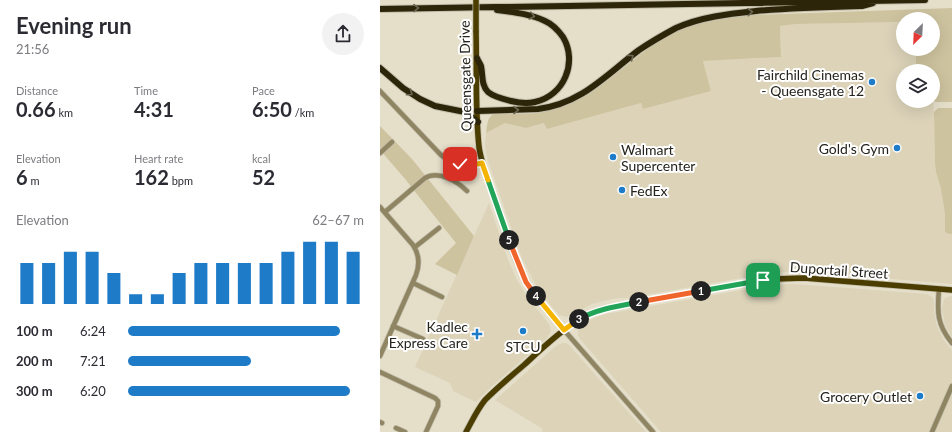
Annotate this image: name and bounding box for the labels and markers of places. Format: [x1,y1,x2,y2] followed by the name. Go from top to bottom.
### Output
[757,66,864,99] place label: Fairchild Cinemas - Queensgate 12
[867,77,877,87] marker: Fairchild Cinemas - Queensgate 12
[819,140,889,157] place label: Gold's Gym
[621,141,695,174] place label: Walmart Supercenter
[892,143,902,153] marker: Gold's Gym
[443,147,477,181] pin
[608,152,618,162] marker: Walmart Supercenter
[630,182,668,199] place label: FedEx
[617,185,627,195] marker: FedEx
[499,230,519,250] pin: 5
[746,263,780,297] pin
[691,281,711,301] pin: 1
[526,286,546,306] pin: 4
[629,292,649,312] pin: 2
[569,309,589,329] pin: 3
[389,318,468,351] place label: Kadlec Express Care
[518,326,528,336] marker: STCU
[471,328,483,340] marker: Kadlec Express Care
[505,338,541,355] place label: STCU
[820,388,912,405] place label: Grocery Outlet
[915,391,925,401] marker: Grocery Outlet

